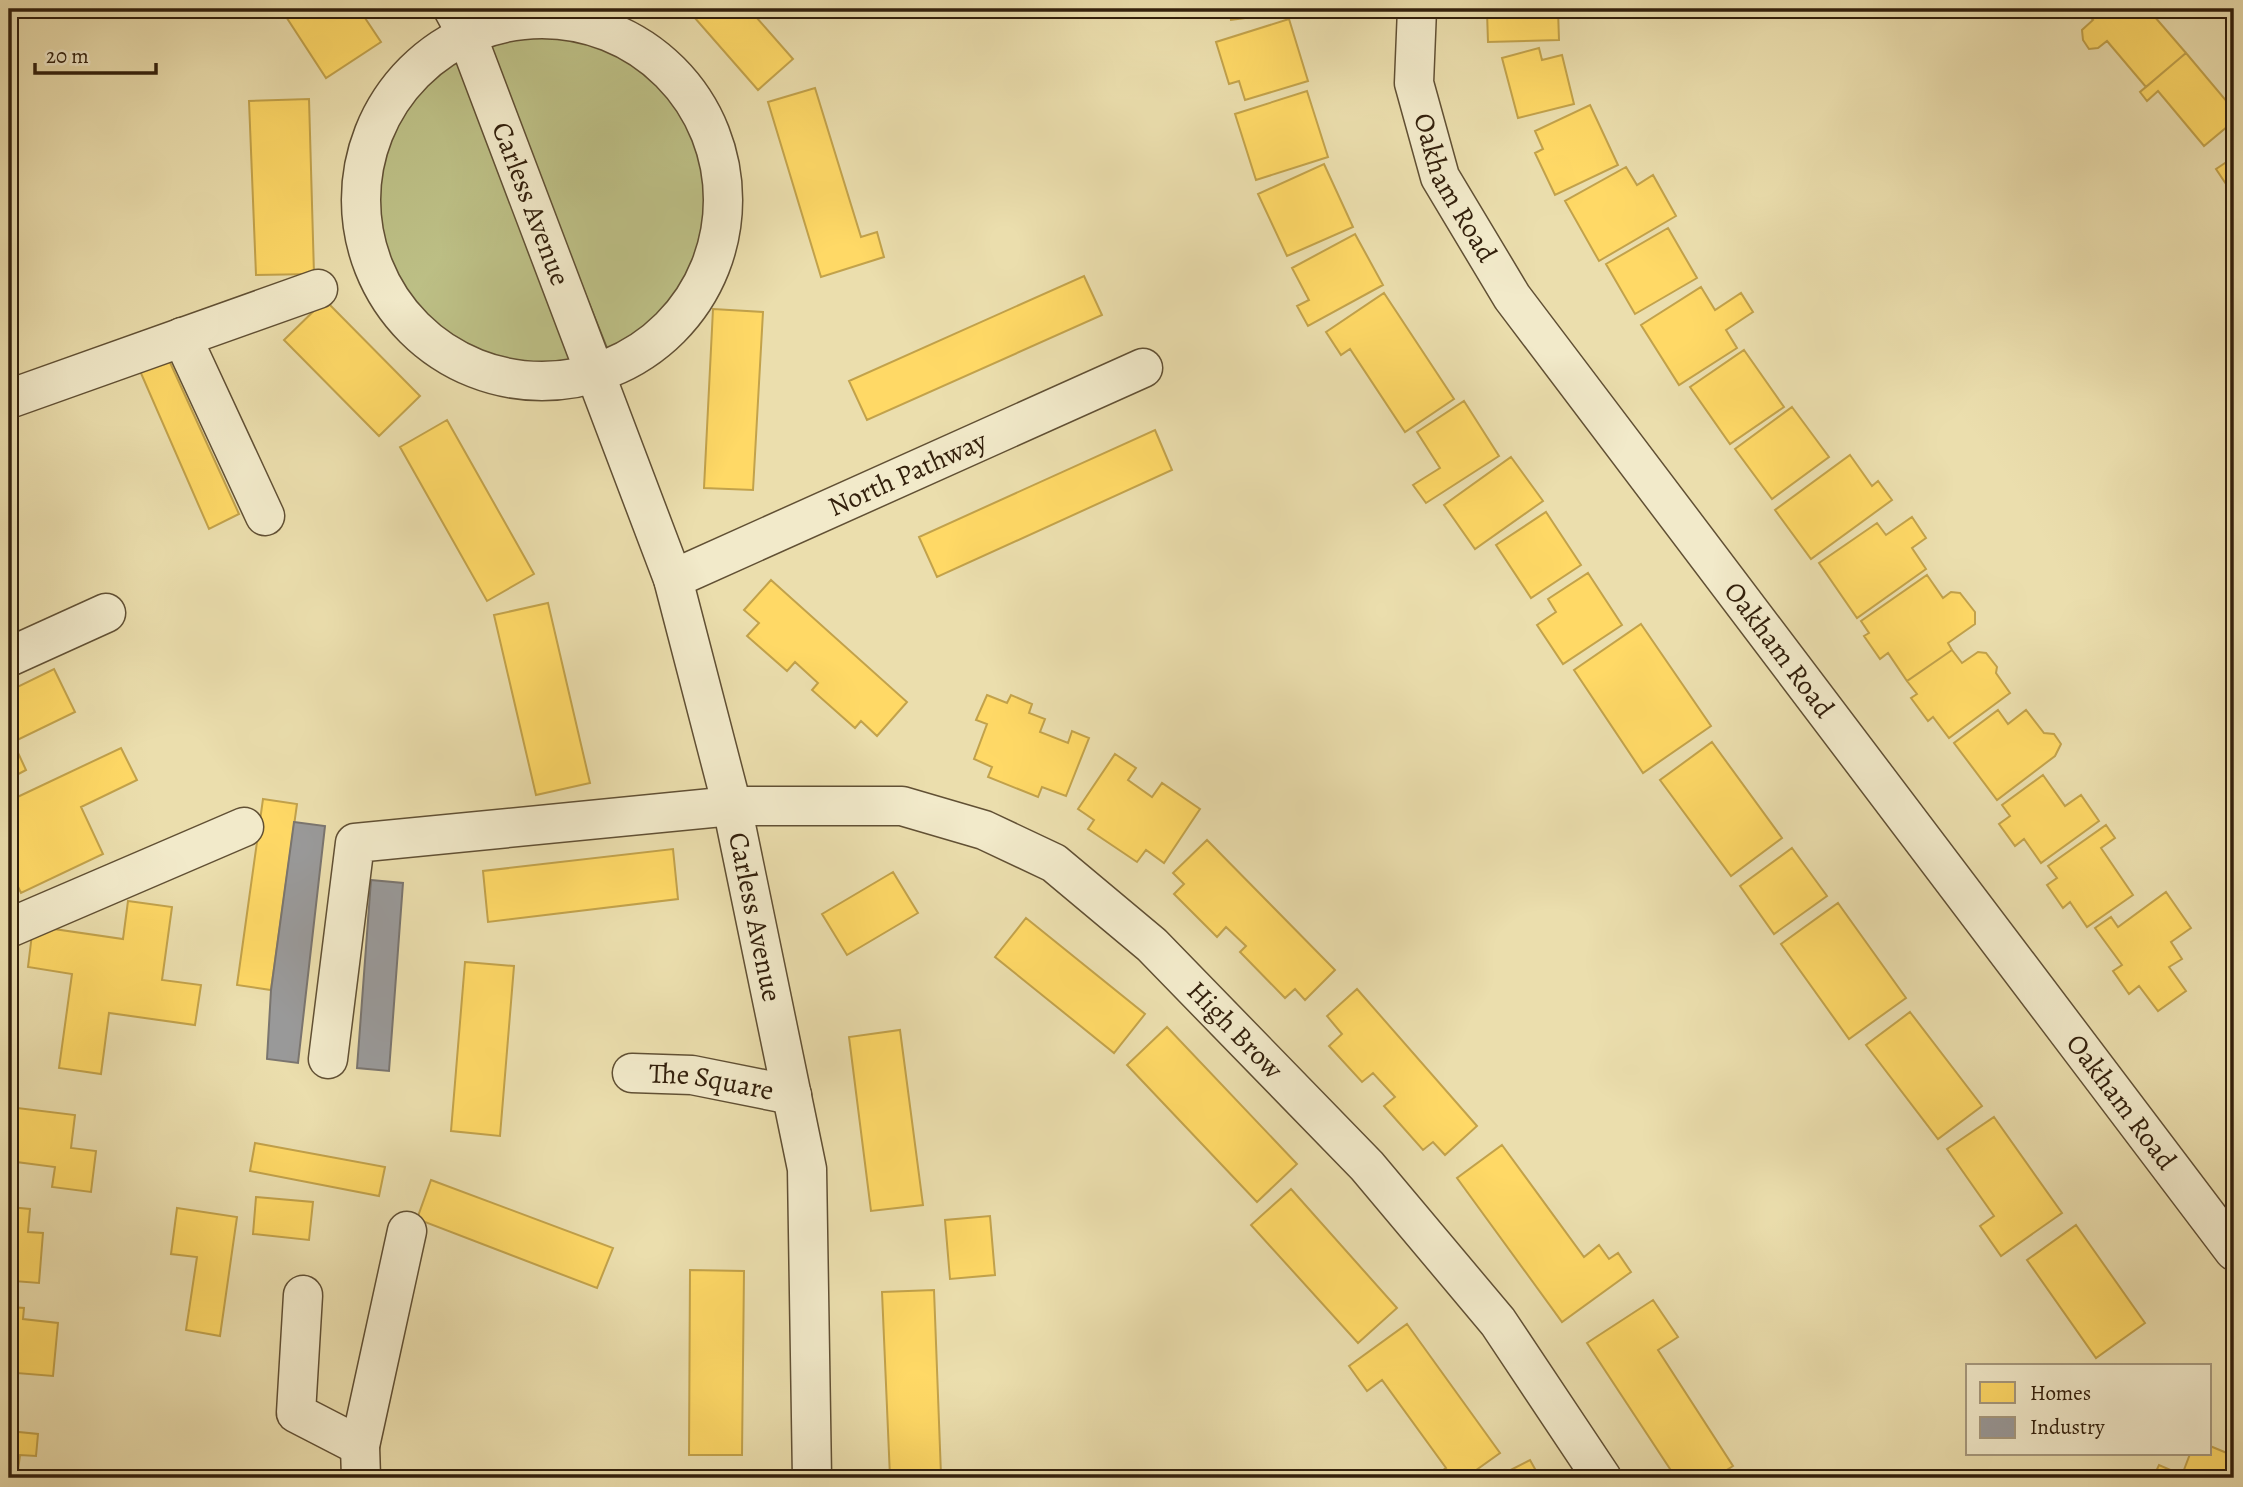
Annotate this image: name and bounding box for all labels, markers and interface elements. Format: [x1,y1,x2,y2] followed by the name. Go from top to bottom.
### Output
[35,32,156,76] scale bar
[46,42,89,70] text: 20 m
[1404,109,1506,270] street label: Oakham Road
[482,117,579,291] street label: Carless Avenue
[822,421,993,526] street label: North Pathway
[1715,574,1843,726] street label: Oakham Road
[719,829,791,1005] street label: Carless Avenue
[1178,973,1292,1088] street label: High Brow
[2057,1026,2186,1179] street label: Oakham Road
[648,1055,777,1110] street label: The Square
[1966,1364,2212,1456] legend
[2030,1379,2091,1407] text: Homes
[2030,1413,2105,1441] text: Industry

